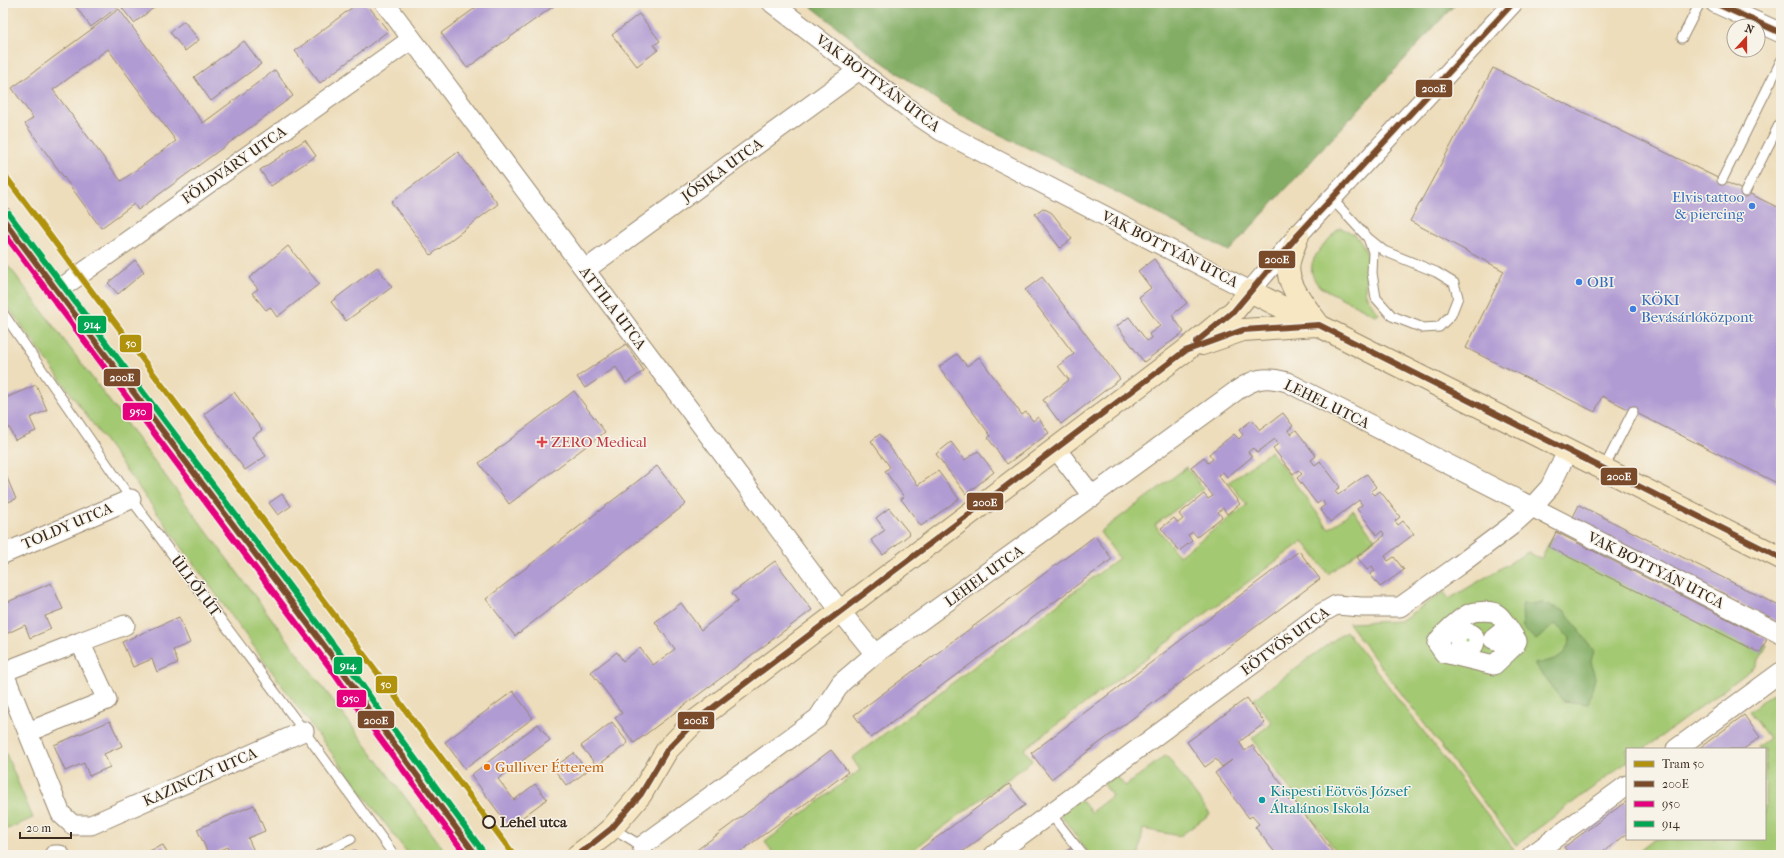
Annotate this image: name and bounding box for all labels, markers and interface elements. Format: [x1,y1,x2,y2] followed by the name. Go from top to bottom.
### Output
[1726,18,1766,58] north arrow
[1743,22,1756,37] text: N
[812,30,944,136] street label: VAK BOTTYÁN UTCA
[1415,79,1453,98] line badge: 200E
[1422,82,1447,95] text: 200E
[178,122,290,208] street label: FÖLDVÁRY UTCA
[677,134,766,206] street label: JÓSIKA UTCA
[1672,188,1745,223] place label: Elvis tattoo & piercing
[1747,201,1757,211] marker: Elvis tattoo & piercing
[1098,206,1241,291] street label: VAK BOTTYÁN UTCA
[1258,250,1296,269] line badge: 200E
[1265,253,1290,266] text: 200E
[575,262,650,353] street label: ATTILA UTCA
[1587,273,1614,291] place label: OBI
[1574,277,1584,287] marker: OBI
[1641,291,1755,326] place label: KÖKI Bevásárlóközpont
[1628,304,1638,314] marker: KÖKI Bevásárlóközpont
[77,315,107,334] line badge: 914
[83,318,101,331] text: 914
[119,334,142,353] line badge: 50
[126,337,136,350] text: 50
[103,368,141,387] line badge: 200E
[110,371,135,384] text: 200E
[1281,376,1373,433] street label: LEHEL UTCA
[122,402,153,421] line badge: 950
[129,405,146,418] text: 950
[551,433,647,451] place label: ZERO Medical
[536,436,548,448] marker: ZERO Medical
[1600,467,1638,486] line badge: 200E
[1607,470,1632,483] text: 200E
[966,492,1004,511] line badge: 200E
[973,496,998,509] text: 200E
[19,499,115,553] street label: TOLDY UTCA
[1584,527,1727,612] street label: VAK BOTTYÁN UTCA
[941,541,1027,611] street label: LEHEL UTCA
[167,552,225,621] street label: ÜLLŐI ÚT
[1237,603,1333,679] street label: EÖTVÖS UTCA
[333,656,363,675] line badge: 914
[339,659,357,672] text: 914
[375,675,398,694] line badge: 50
[381,678,391,691] text: 50
[336,689,367,708] line badge: 950
[342,692,359,705] text: 950
[357,710,395,729] line badge: 200E
[677,711,715,730] line badge: 200E
[364,714,389,727] text: 200E
[684,714,709,727] text: 200E
[140,744,260,810] street label: KAZINCZY UTCA
[1626,748,1766,840] legend
[1662,757,1704,771] text: Tram 50
[495,758,605,776] place label: Gulliver Étterem
[482,762,492,772] marker: Gulliver Étterem
[1662,777,1689,791] text: 200E
[1269,782,1411,817] place label: Kispesti Eötvös József Általános Iskola
[1257,795,1267,805] marker: Kispesti Eötvös József Általános Iskola
[1662,797,1680,811] text: 950
[500,813,568,831] place label: Lehel utca
[20,814,71,840] scale bar
[482,815,496,829] marker: Lehel utca
[1662,817,1681,831] text: 914
[26,821,51,835] text: 20 m

